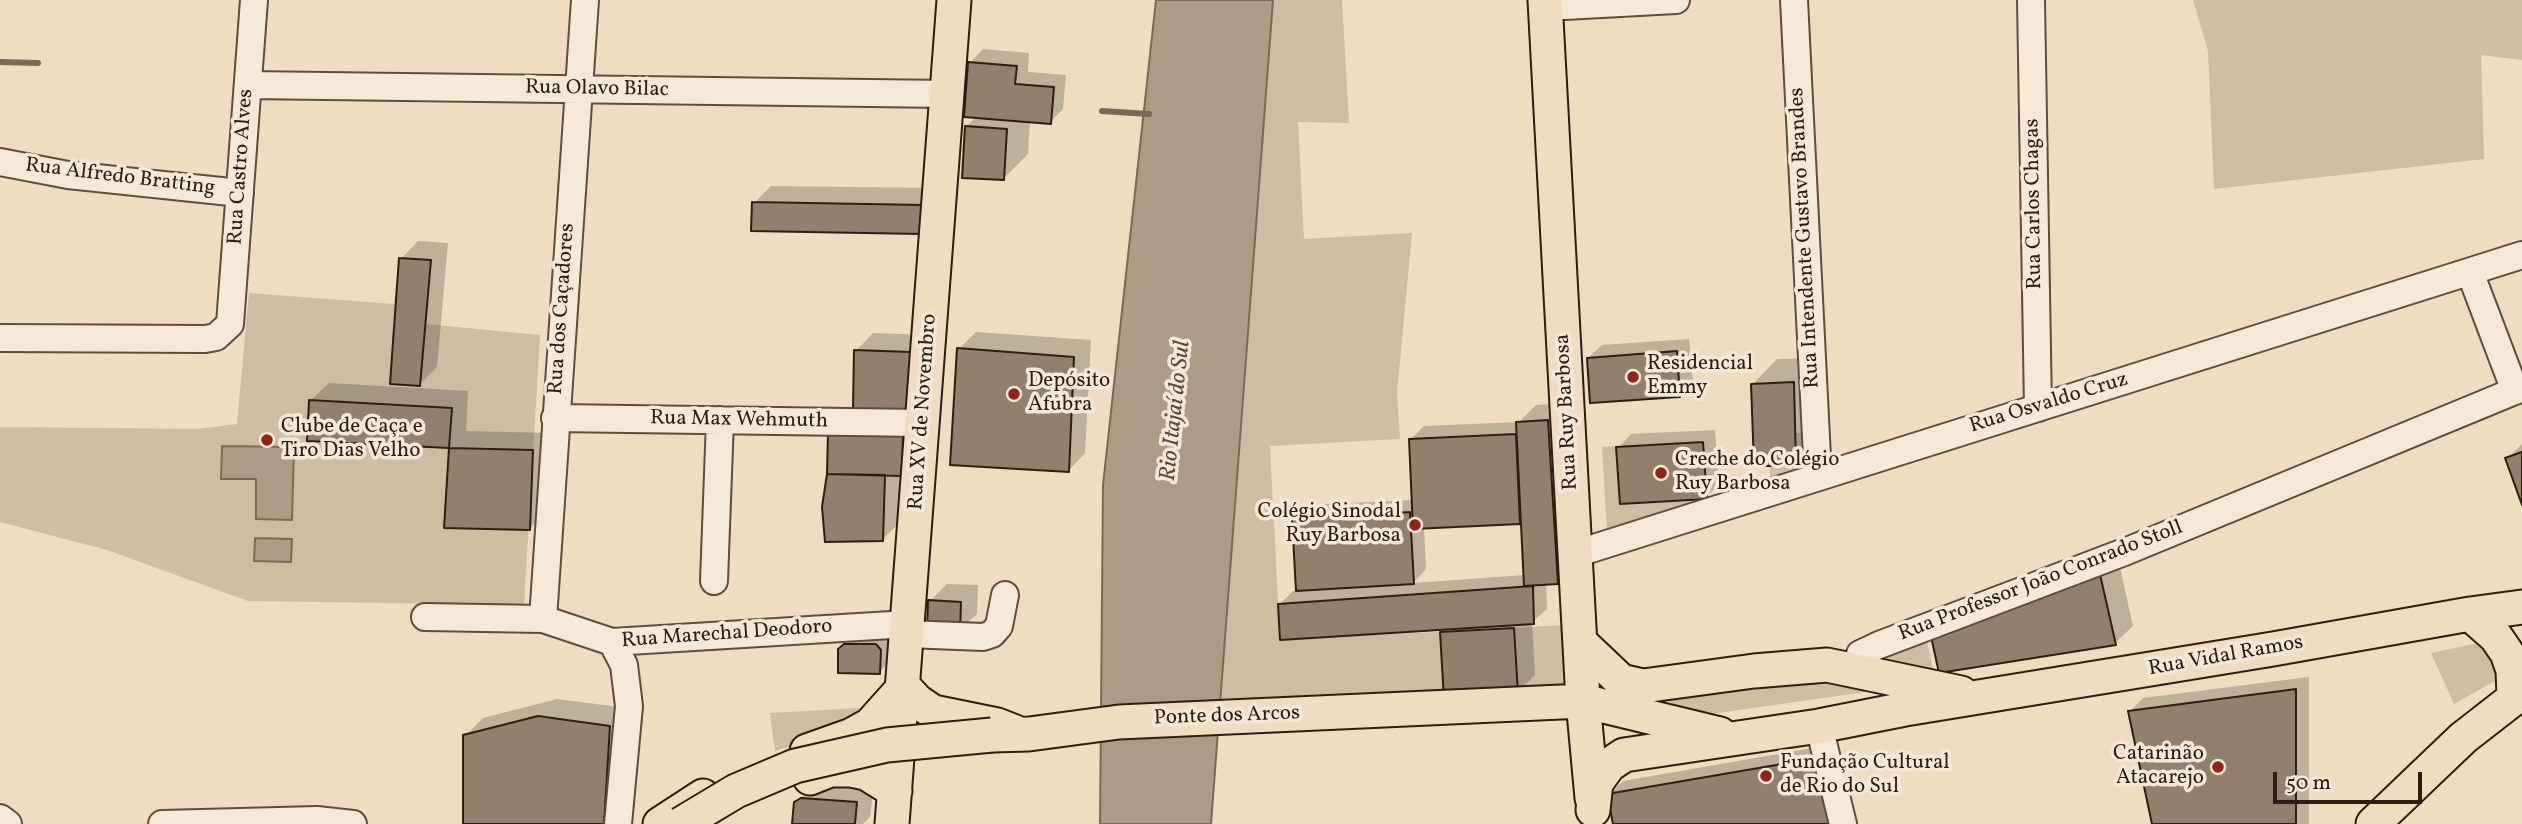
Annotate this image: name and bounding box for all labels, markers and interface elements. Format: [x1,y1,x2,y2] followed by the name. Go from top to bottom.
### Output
[525,76,669,104] street label: Rua Olavo Bilac
[1786,87,1826,389] street label: Rua Intendente Gustavo Brandes
[224,88,260,246] street label: Rua Castro Alves
[2021,118,2049,290] street label: Rua Carlos Chagas
[24,154,216,202] street label: Rua Alfredo Bratting
[544,222,582,396] street label: Rua dos Caçadores
[905,313,943,511] street label: Rua XV de Novembro
[1551,333,1585,491] street label: Rua Ruy Barbosa
[1156,339,1198,483] water label: Rio Itajaí do Sul
[1647,352,1753,402] place label: Residencial Emmy
[1967,368,2131,440] street label: Rua Osvaldo Cruz
[1028,369,1110,419] place label: Depósito Afubra
[1625,369,1641,385] marker: Residencial Emmy
[1006,386,1022,402] marker: Depósito Afubra
[650,407,828,435] street label: Rua Max Wehmuth
[281,415,423,465] place label: Clube de Caça e Tiro Dias Velho
[259,432,275,448] marker: Clube de Caça e Tiro Dias Velho
[1675,448,1839,498] place label: Creche do Colégio Ruy Barbosa
[1653,465,1669,481] marker: Creche do Colégio Ruy Barbosa
[1257,500,1401,550] place label: Colégio Sinodal Ruy Barbosa
[1895,516,2187,648] street label: Rua Professor João Conrado Stoll
[1407,517,1423,533] marker: Colégio Sinodal Ruy Barbosa
[621,615,833,655] street label: Rua Marechal Deodoro
[2147,631,2305,683] street label: Rua Vidal Ramos
[1154,702,1300,732] street label: Ponte dos Arcos
[2113,742,2204,792] place label: Catarinão Atacarejo
[1780,751,1950,801] place label: Fundação Cultural de Rio do Sul
[2277,758,2426,802] scale bar
[2210,759,2226,775] marker: Catarinão Atacarejo
[1758,768,1774,784] marker: Fundação Cultural de Rio do Sul
[2286,769,2331,798] text: 50 m

